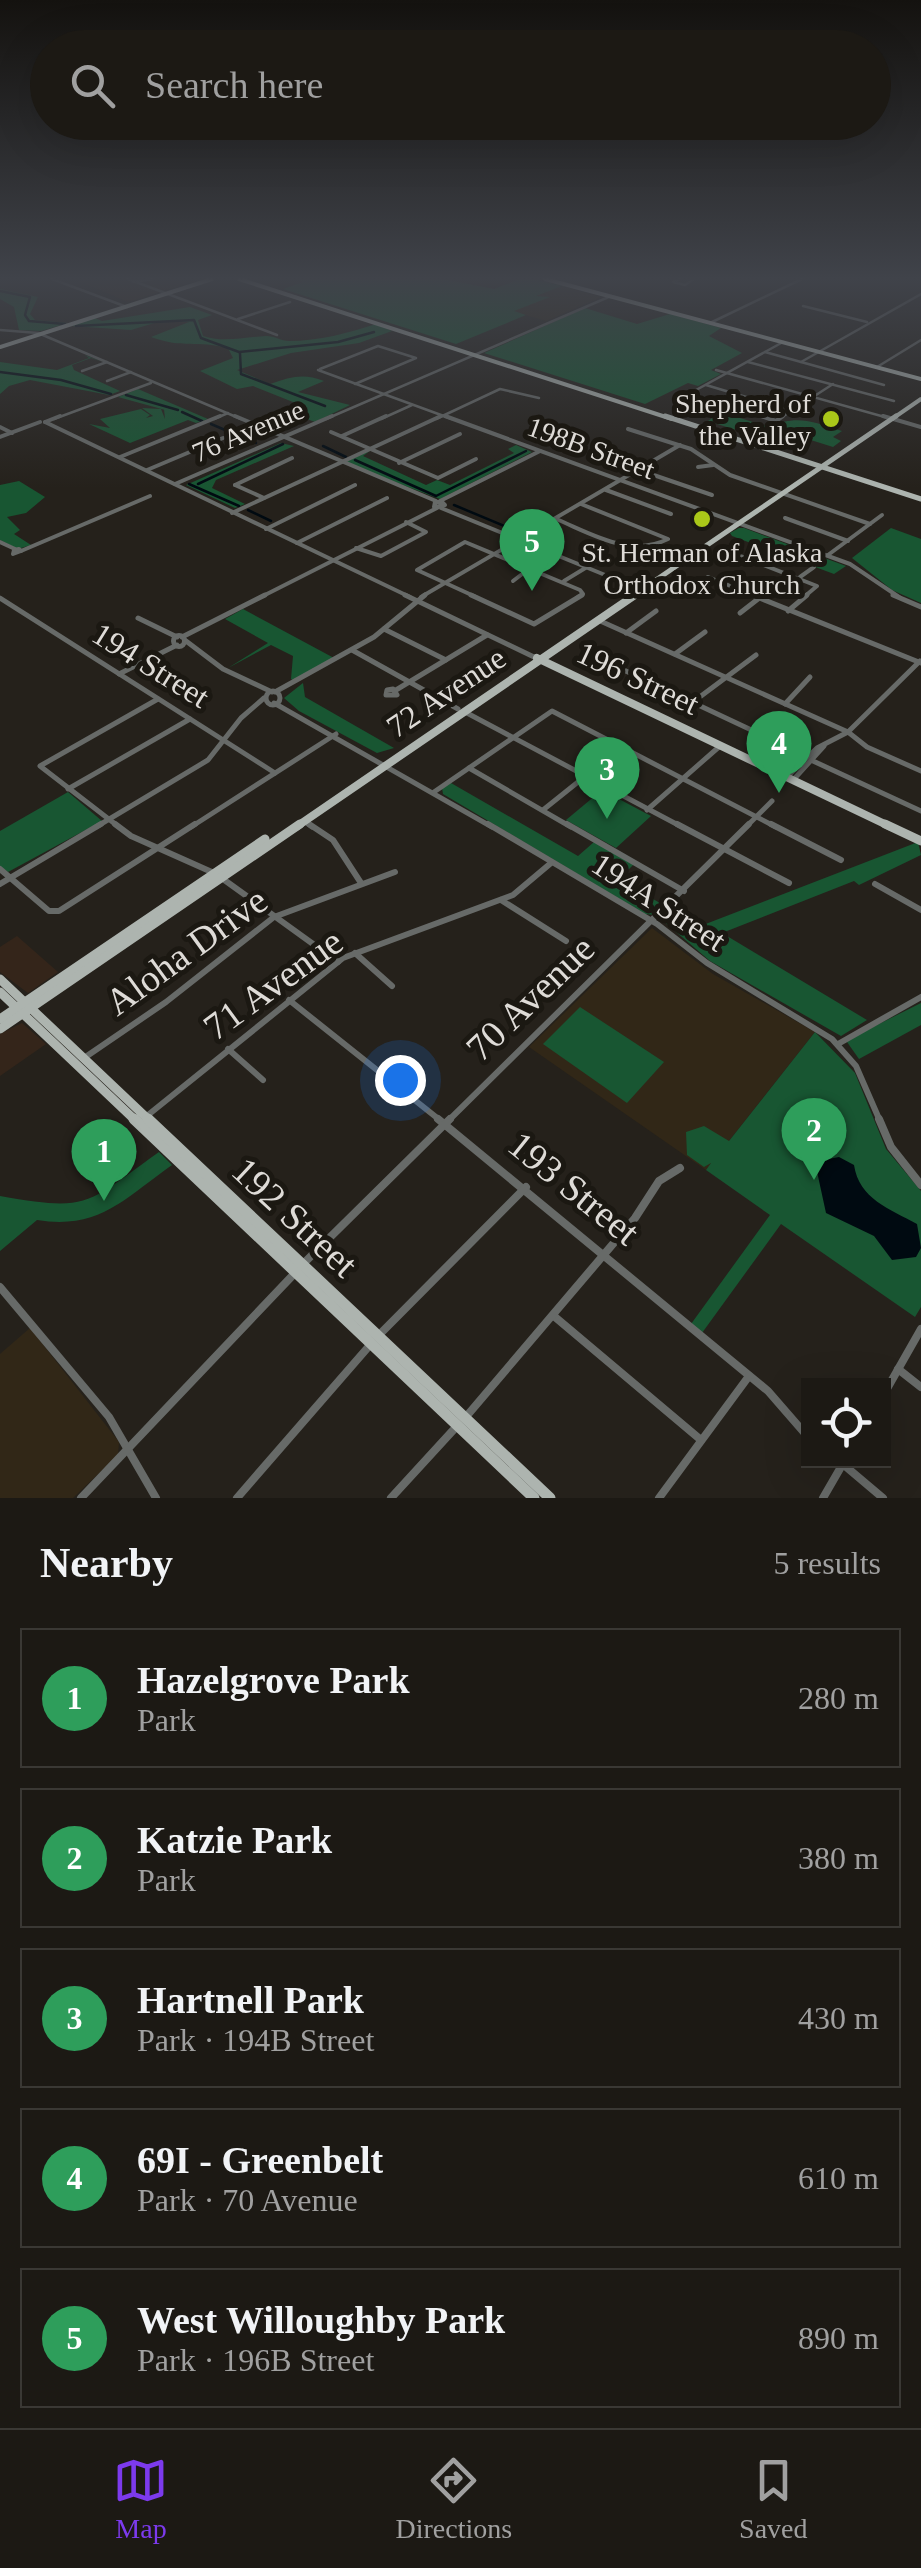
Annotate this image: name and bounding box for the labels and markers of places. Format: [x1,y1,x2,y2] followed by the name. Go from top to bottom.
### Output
[675,388,812,451] place label: Shepherd of the Valley
[820,408,842,430] marker: Shepherd of the Valley
[500,508,564,591] pin: 5
[691,508,713,530] marker: St. Herman of Alaska Orthodox Church
[581,537,823,600] place label: St. Herman of Alaska Orthodox Church
[746,710,812,793] pin: 4
[574,736,640,819] pin: 3
[782,1098,846,1180] pin: 2
[72,1118,136,1201] pin: 1

